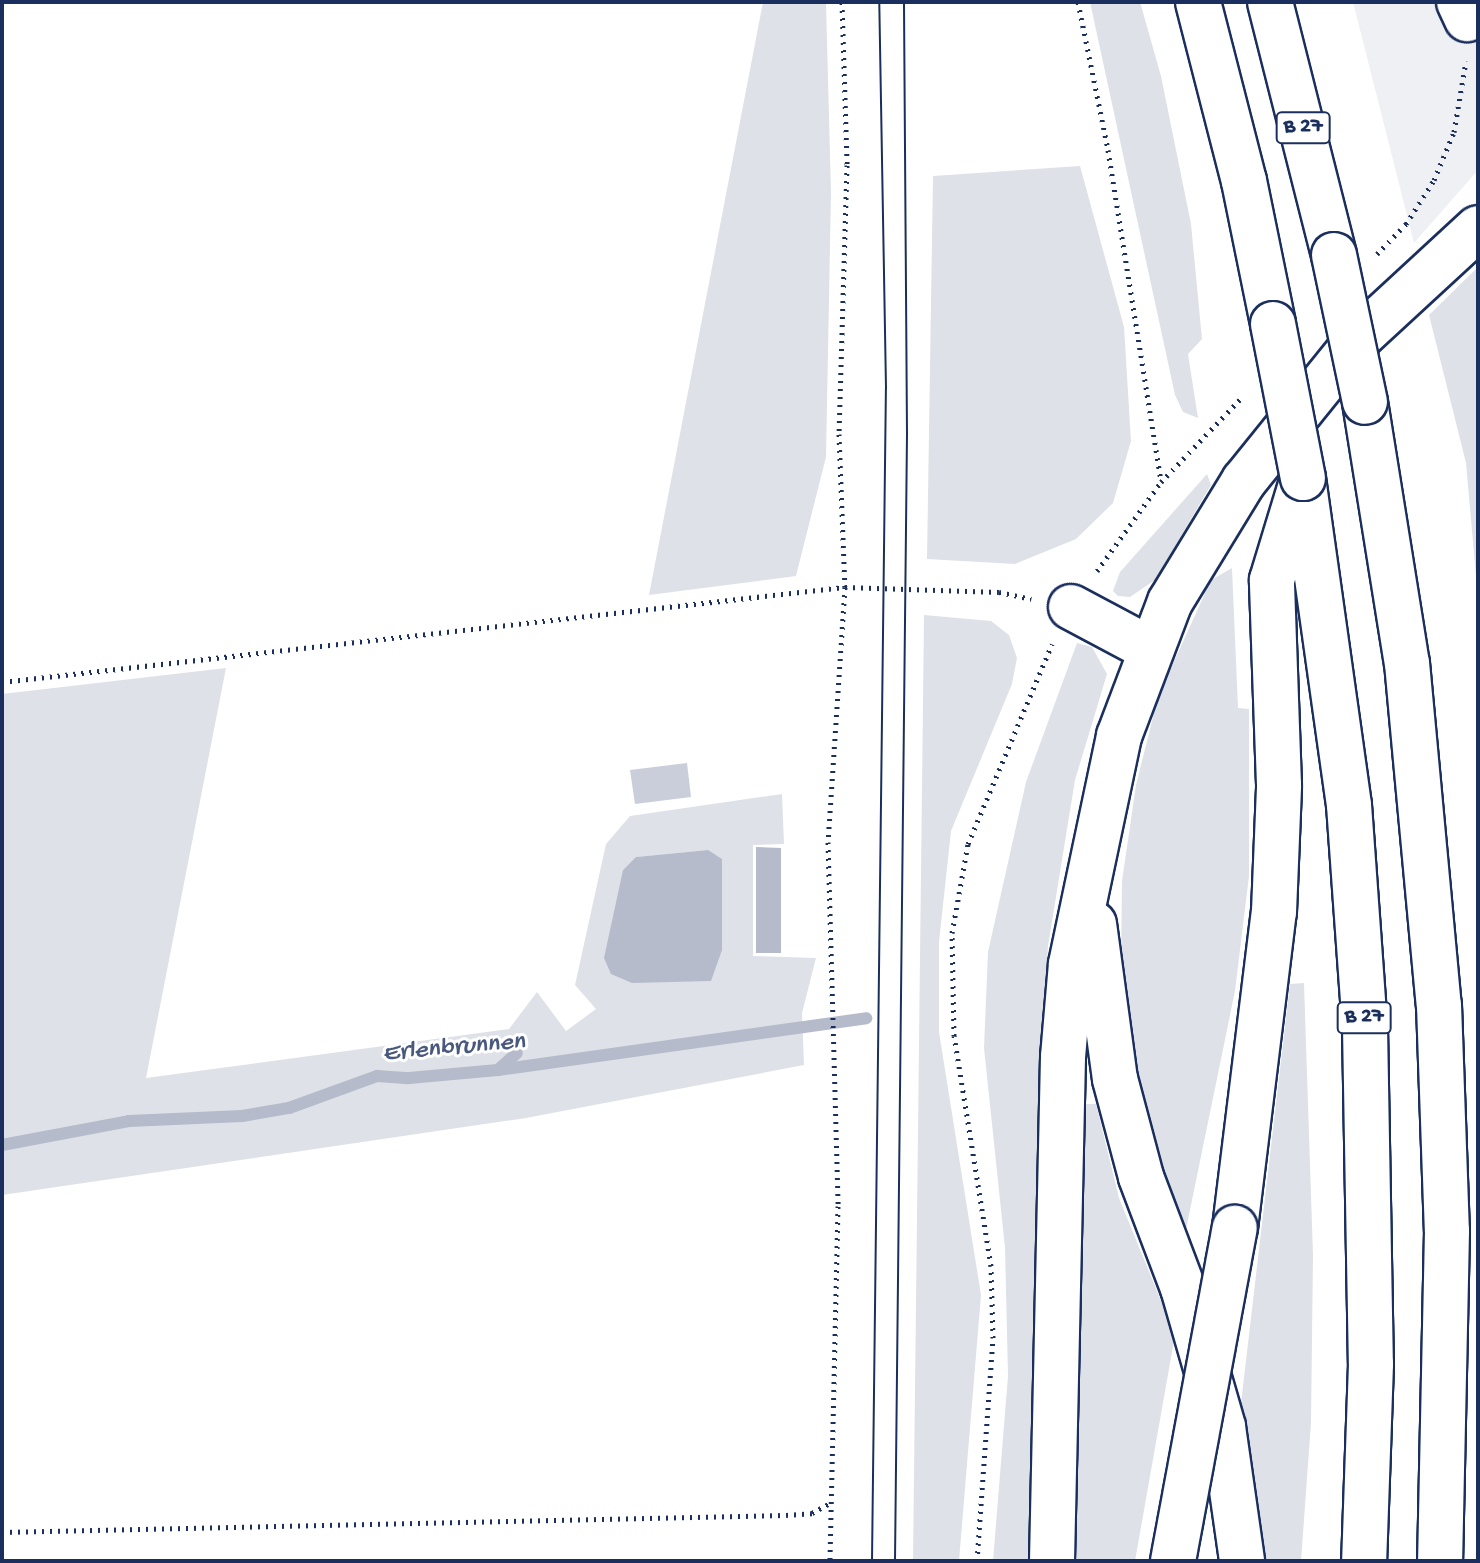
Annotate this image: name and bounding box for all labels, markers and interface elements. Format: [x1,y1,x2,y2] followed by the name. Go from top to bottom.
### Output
[1275,110,1331,146] road number: B 27
[1336,1000,1392,1036] road number: B 27
[382,1027,526,1071] water label: Erlenbrunnen

